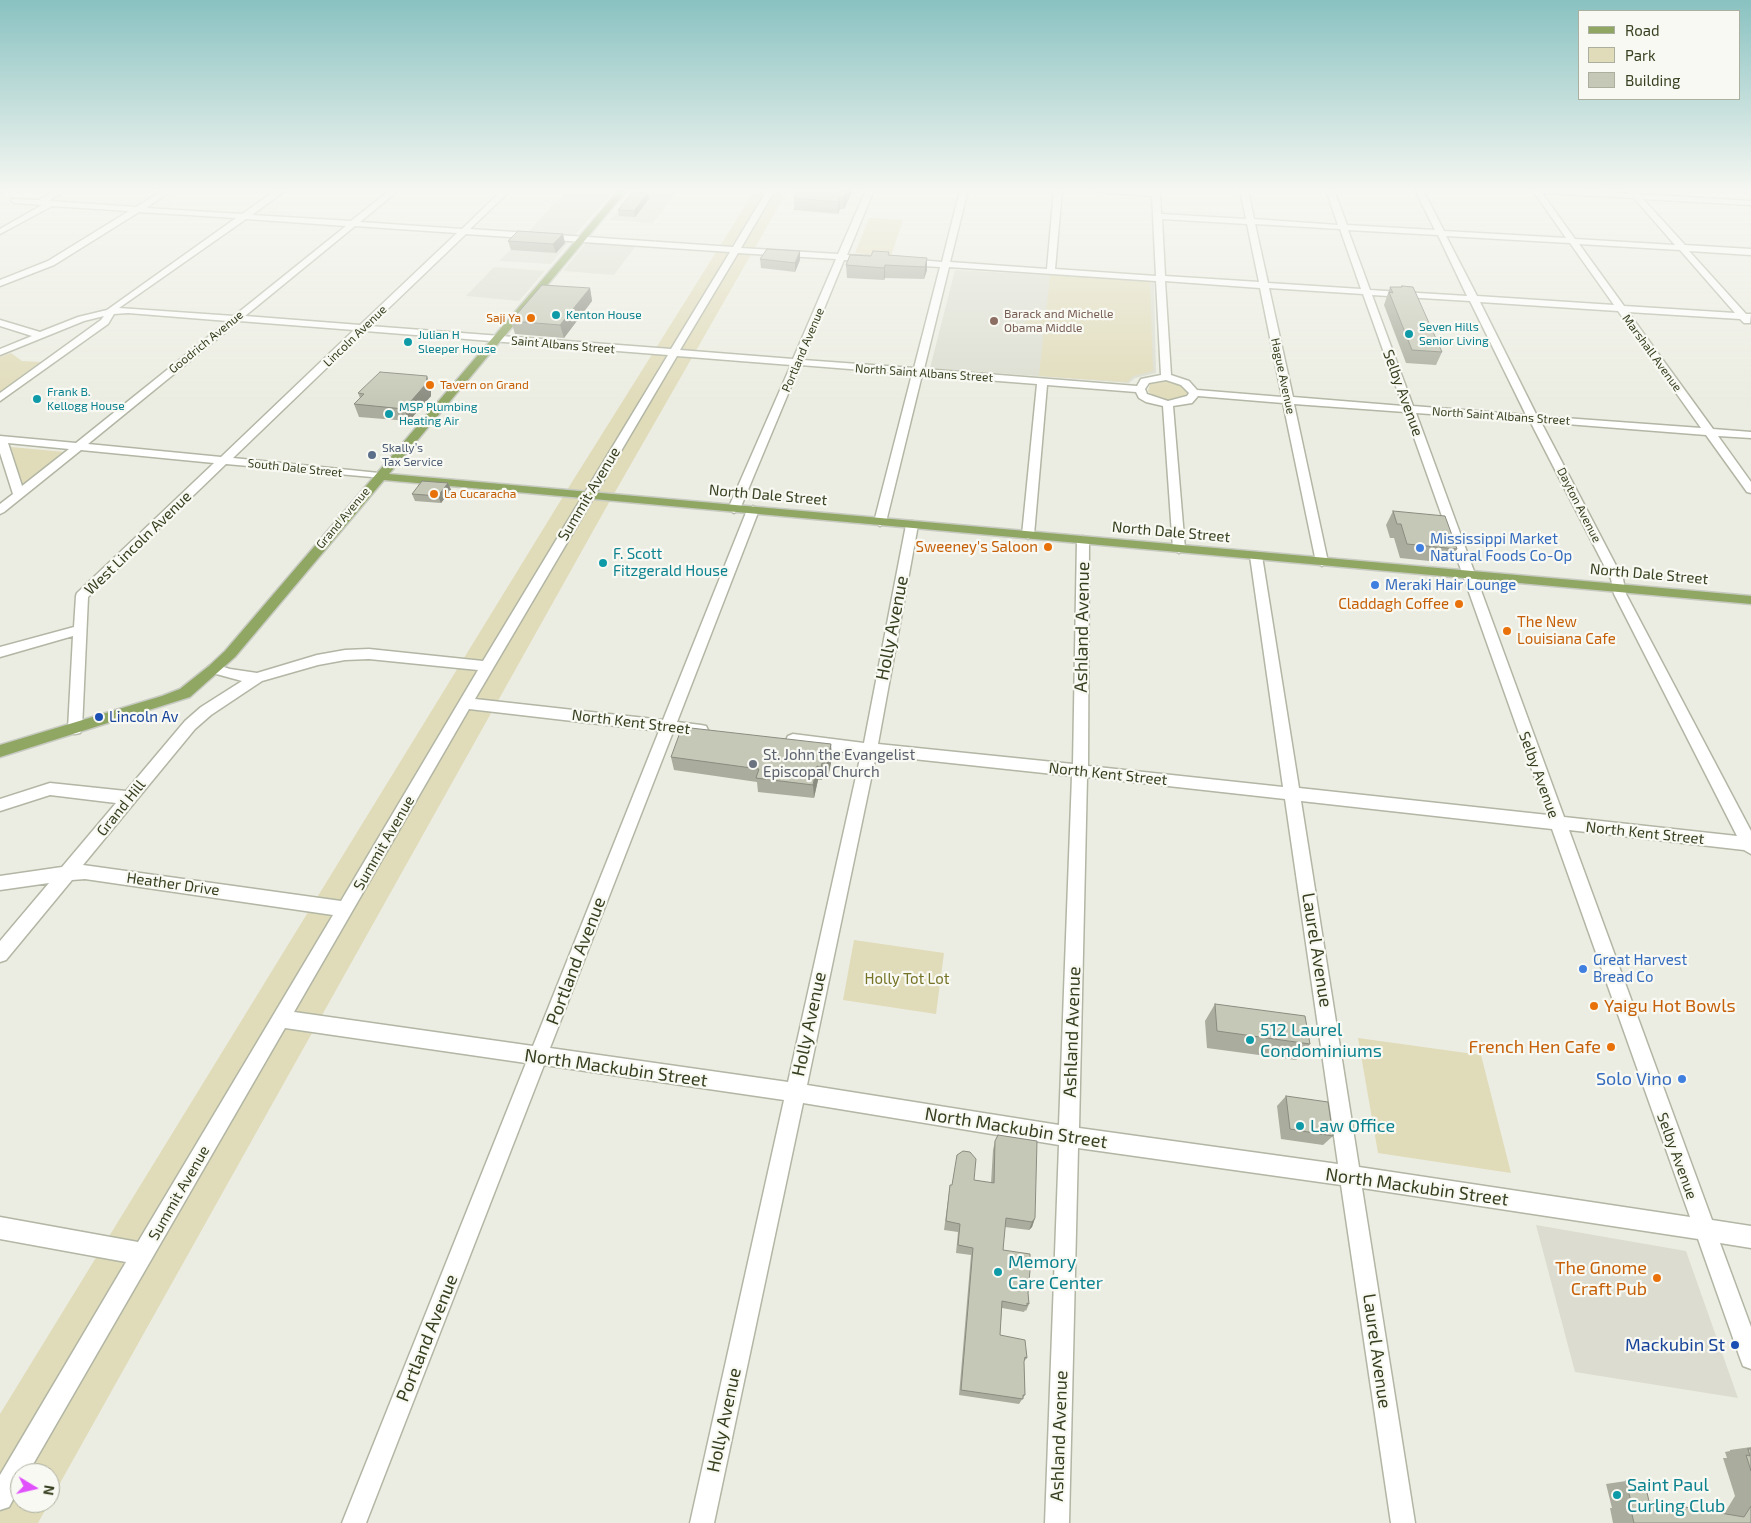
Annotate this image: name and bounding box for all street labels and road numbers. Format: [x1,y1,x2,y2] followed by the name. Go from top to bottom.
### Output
[320,302,390,370] street label: Lincoln Avenue
[779,306,827,394] street label: Portland Avenue
[166,308,246,376] street label: Goodrich Avenue
[1619,312,1685,394] street label: Marshall Avenue
[511,333,615,357] street label: Saint Albans Street
[1268,337,1298,415] street label: Hague Avenue
[1379,347,1427,439] street label: Selby Avenue
[854,361,994,385] street label: North Saint Albans Street
[1431,404,1571,428] street label: North Saint Albans Street
[554,444,624,544] street label: Summit Avenue
[247,456,343,480] street label: South Dale Street
[1554,465,1604,545] street label: Dayton Avenue
[708,481,828,509] street label: North Dale Street
[313,484,373,552] street label: Grand Avenue
[81,487,195,599] street label: West Lincoln Avenue
[1111,518,1231,546] street label: North Dale Street
[1589,560,1709,588] street label: North Dale Street
[1070,561,1094,693] street label: Ashland Avenue
[871,574,913,682] street label: Holly Avenue
[571,706,691,738] street label: North Kent Street
[1515,729,1563,821] street label: Selby Avenue
[1048,759,1168,789] street label: North Kent Street
[93,776,149,840] street label: Grand Hill
[350,792,418,894] street label: Summit Avenue
[1585,818,1705,848] street label: North Kent Street
[125,869,221,899] street label: Heather Drive
[1297,891,1337,1009] street label: Laurel Avenue
[542,894,610,1028] street label: Portland Avenue
[1059,966,1085,1098] street label: Ashland Avenue
[787,970,831,1078] street label: Holly Avenue
[523,1044,709,1092] street label: North Mackubin Street
[923,1103,1109,1153] street label: North Mackubin Street
[1653,1110,1701,1202] street label: Selby Avenue
[145,1142,213,1244] street label: Summit Avenue
[1324,1163,1510,1211] street label: North Mackubin Street
[392,1271,462,1405] street label: Portland Avenue
[1358,1292,1396,1410] street label: Laurel Avenue
[702,1366,746,1474] street label: Holly Avenue
[1046,1370,1072,1502] street label: Ashland Avenue

